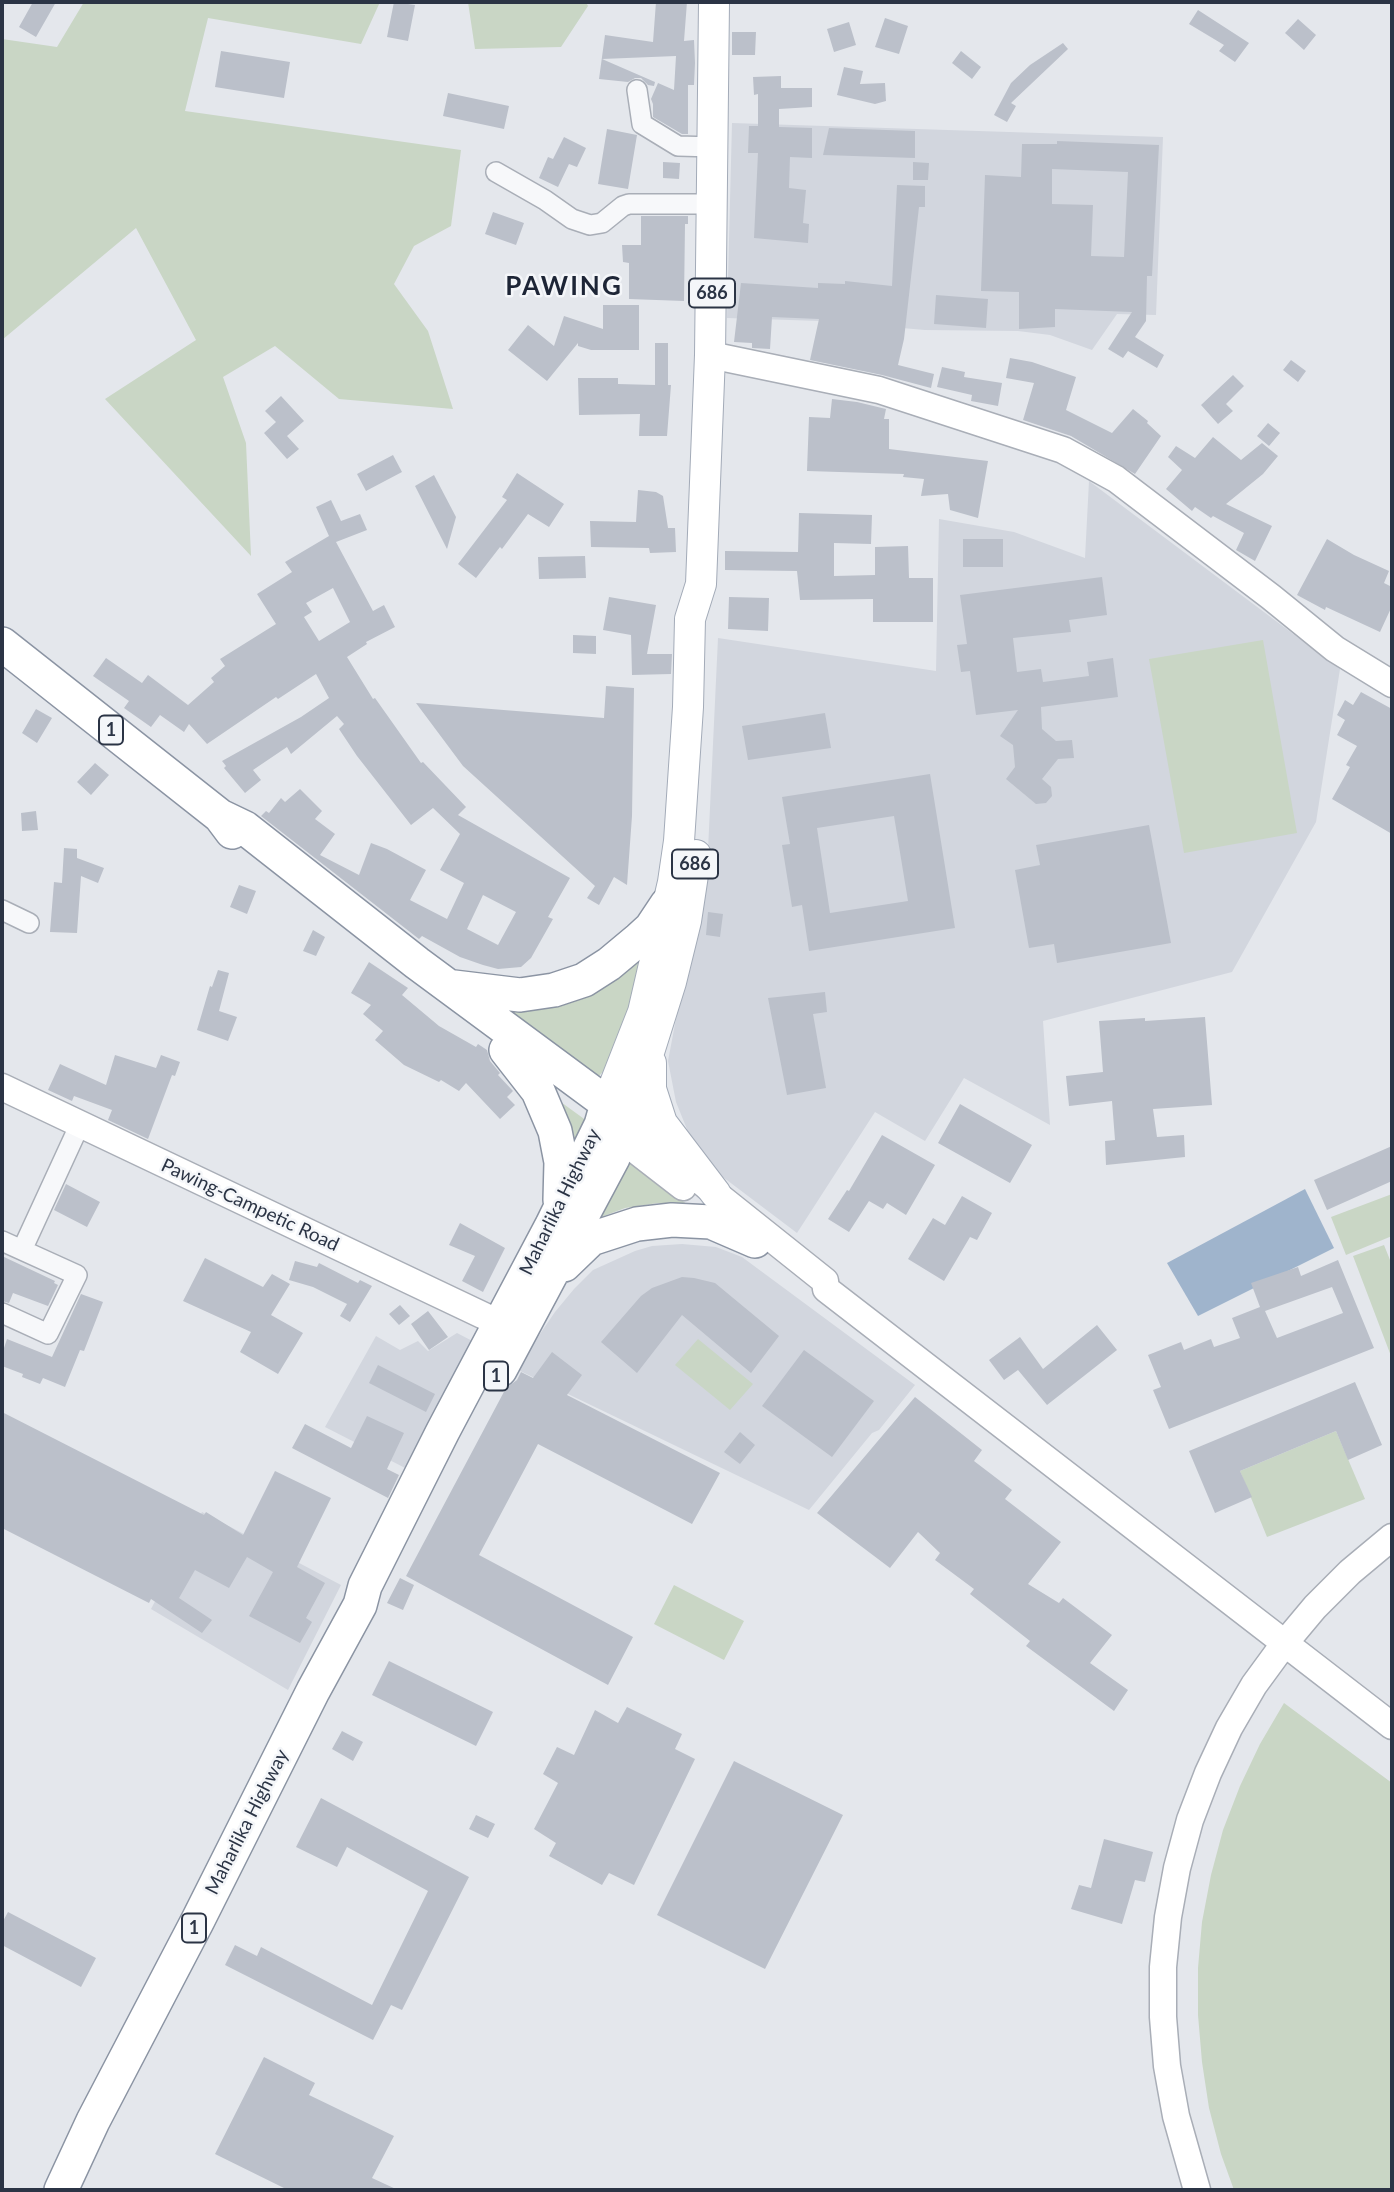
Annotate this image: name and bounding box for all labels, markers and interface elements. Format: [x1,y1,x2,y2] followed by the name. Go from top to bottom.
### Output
[506,271,622,303] district label: PAWING
[689,278,735,307] road number: 686
[99,716,123,744] road number: 1
[672,850,718,878] road number: 686
[515,1125,605,1279] street label: Maharlika Highway
[157,1154,343,1256] street label: Pawing-Campetic Road
[484,1362,508,1391] road number: 1
[201,1746,293,1898] street label: Maharlika Highway
[182,1914,206,1942] road number: 1

